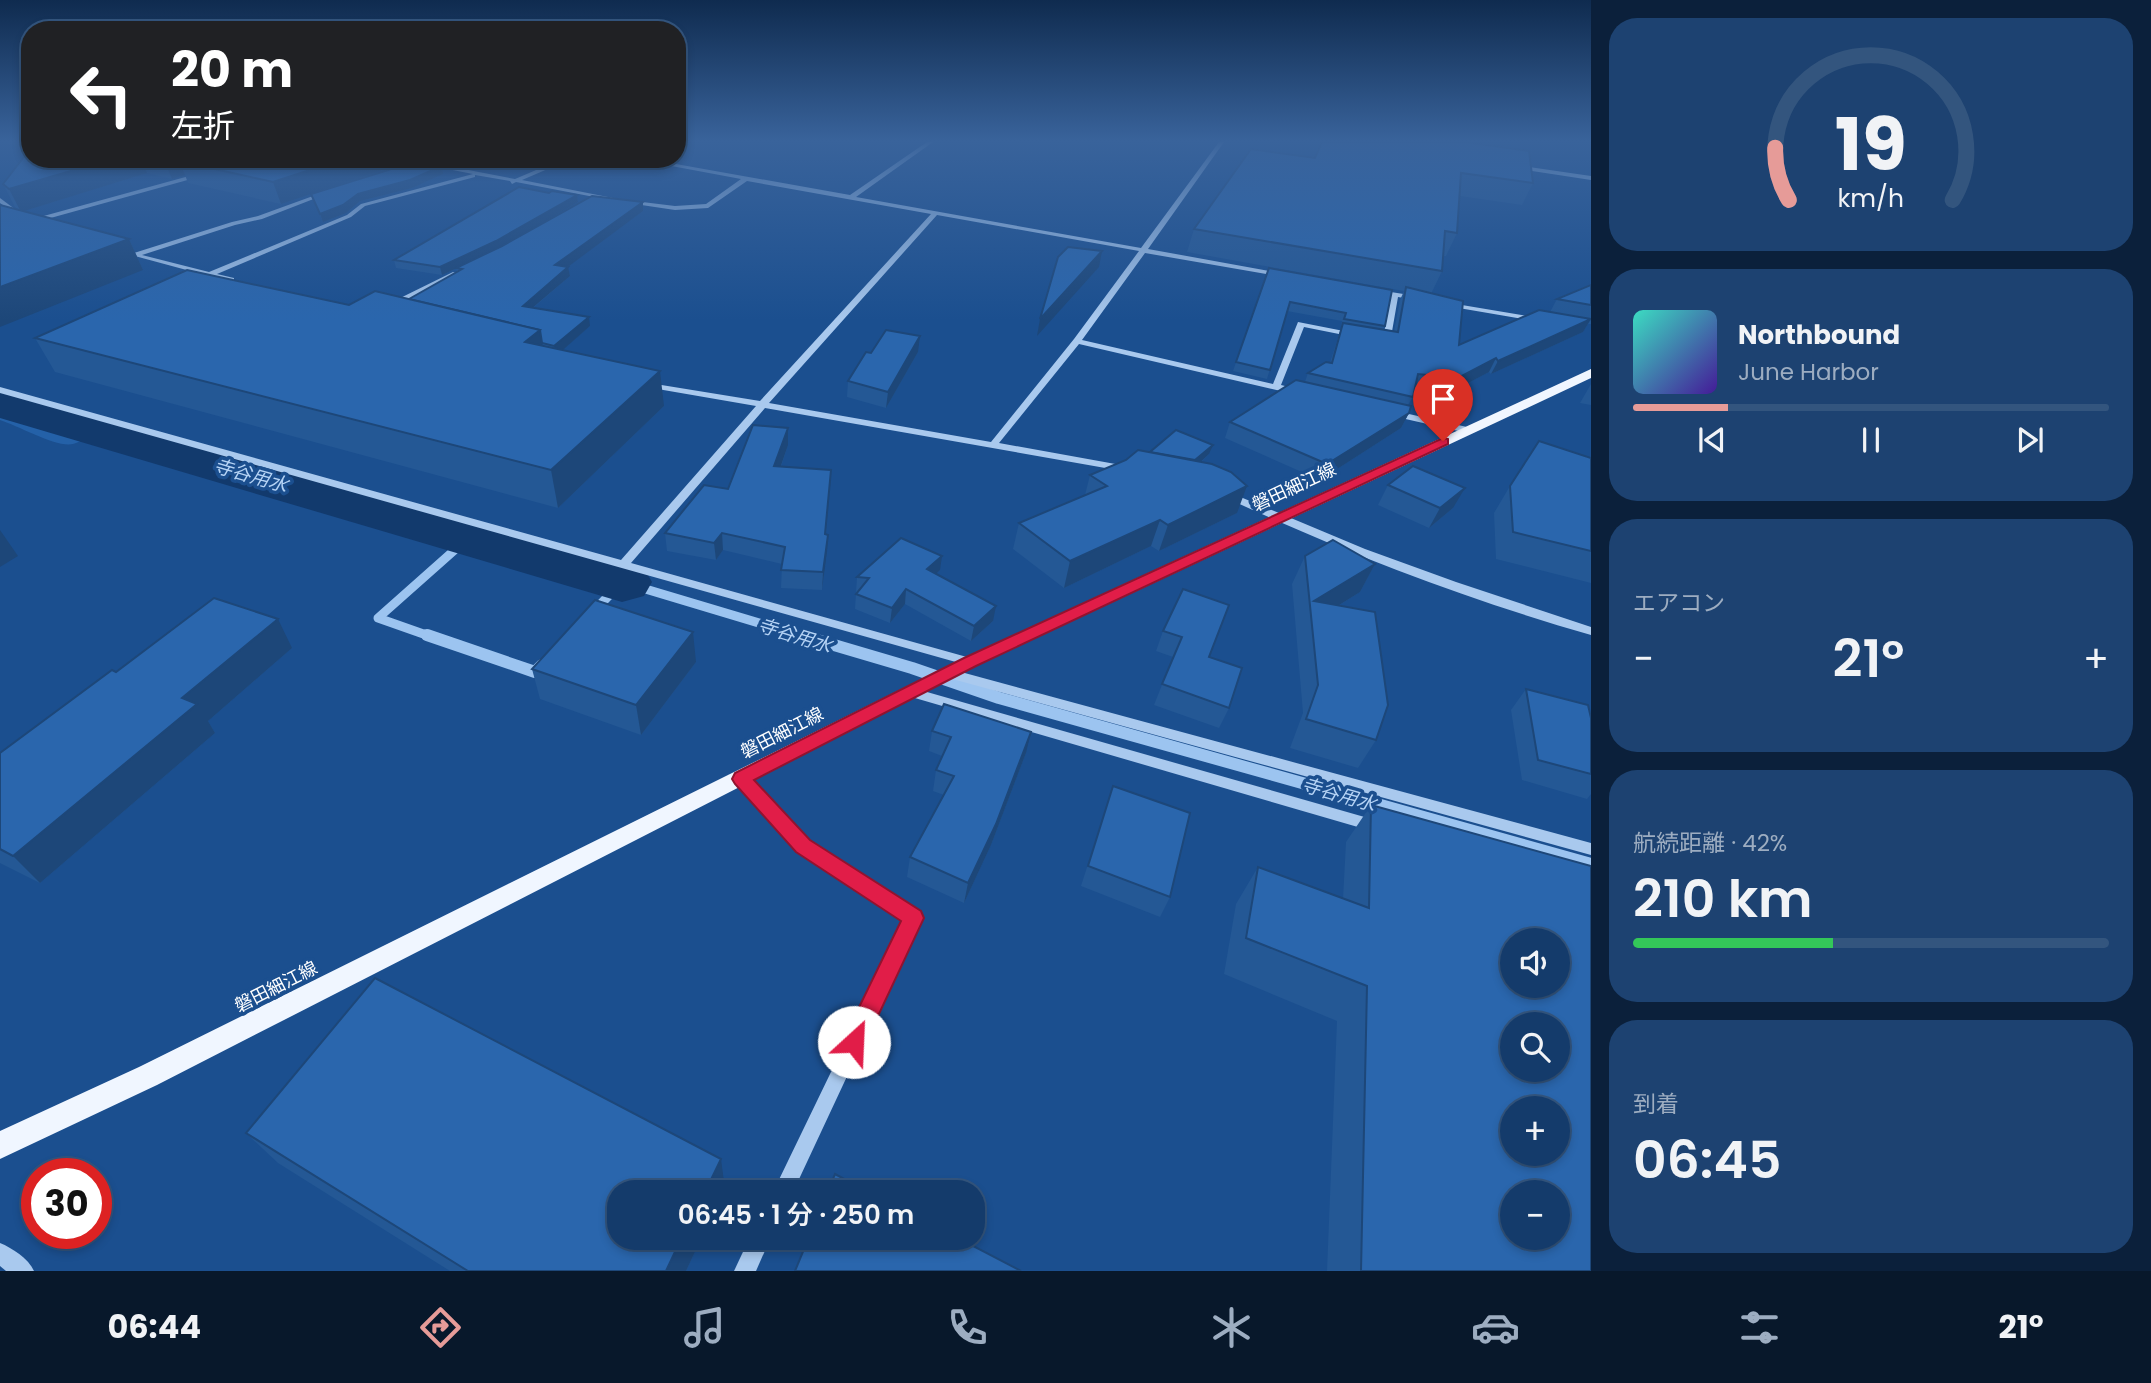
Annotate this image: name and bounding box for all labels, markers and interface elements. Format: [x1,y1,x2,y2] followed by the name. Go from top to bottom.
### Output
[171,36,293,104] text: 20 m
[56,49,147,140] icon: left
[1835,95,1907,196] text: 19
[171,103,235,148] text: 左折
[1838,181,1904,216] text: km/h
[1738,317,1900,353] text: Northbound
[1738,356,1879,388] text: June Harbor
[1413,369,1473,441] pin
[1424,380,1462,418] icon: arrive
[1693,421,1731,459] icon: previous
[1852,421,1890,459] icon: pause
[2011,421,2049,459] icon: next
[211,452,293,499] water label: 寺谷用水
[1248,456,1340,517] street label: 磐田細江線
[1633,587,1725,619] text: エアコン
[755,611,837,660] water label: 寺谷用水
[1833,622,1904,695] text: 21°
[1633,632,1654,685] text: −
[2083,632,2109,685] text: +
[736,701,828,764] street label: 磐田細江線
[1299,771,1381,818] water label: 寺谷用水
[1633,827,1787,859] text: 航続距離 · 42%
[1633,862,1813,935] text: 210 km
[1500,928,1570,1250] map controls
[1500,928,1570,998] button: sound
[230,955,322,1018] street label: 磐田細江線
[817,1005,891,1079] position arrow
[1500,1012,1570,1082] button: search
[1633,1088,1679,1120] text: 到着
[1500,1096,1570,1166] button: +
[1633,1123,1781,1196] text: 06:45
[21,1158,112,1249] speed limit sign: 30
[1500,1180,1570,1250] button: −
[678,1197,914,1233] text: 06:45 · 1 分 · 250 m
[416,1303,465,1352] icon: directions
[680,1303,729,1352] icon: music
[943,1303,992,1352] icon: phone
[1207,1303,1256,1352] icon: climate
[1471,1303,1520,1352] icon: car
[1735,1303,1784,1352] icon: filters
[107,1304,201,1349] text: 06:44
[1998,1304,2044,1349] text: 21°

